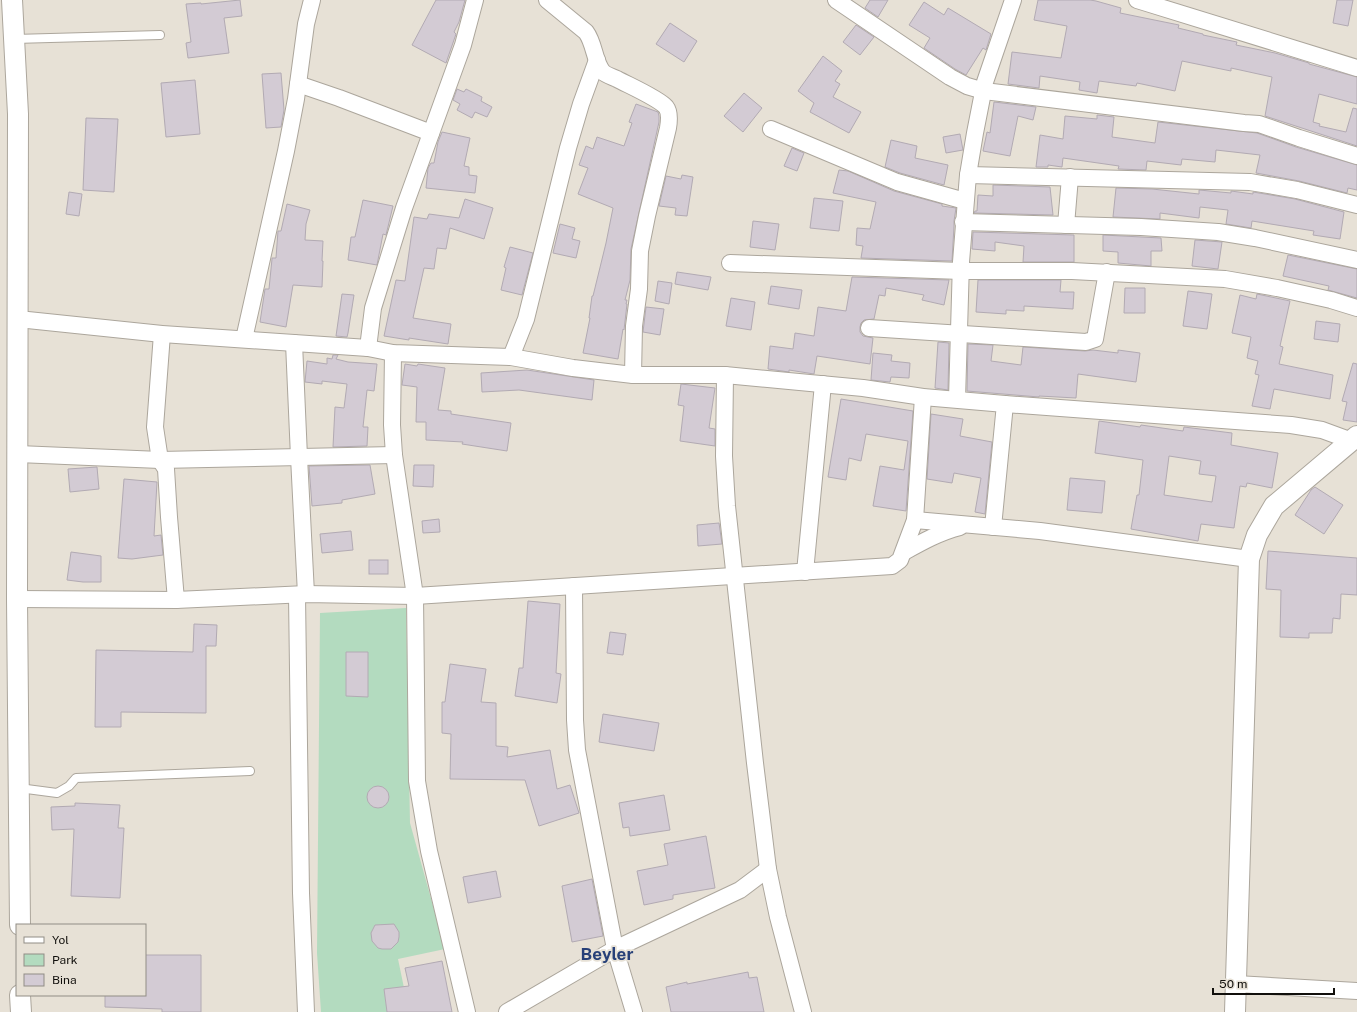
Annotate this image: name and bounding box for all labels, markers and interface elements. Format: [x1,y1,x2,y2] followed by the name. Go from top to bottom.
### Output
[16,924,146,996] legend
[52,933,69,947] text: Yol
[581,944,633,964] district label: Beyler
[52,953,78,967] text: Park
[1213,970,1334,996] scale bar
[52,973,77,987] text: Bina
[1219,977,1247,991] text: 50 m

